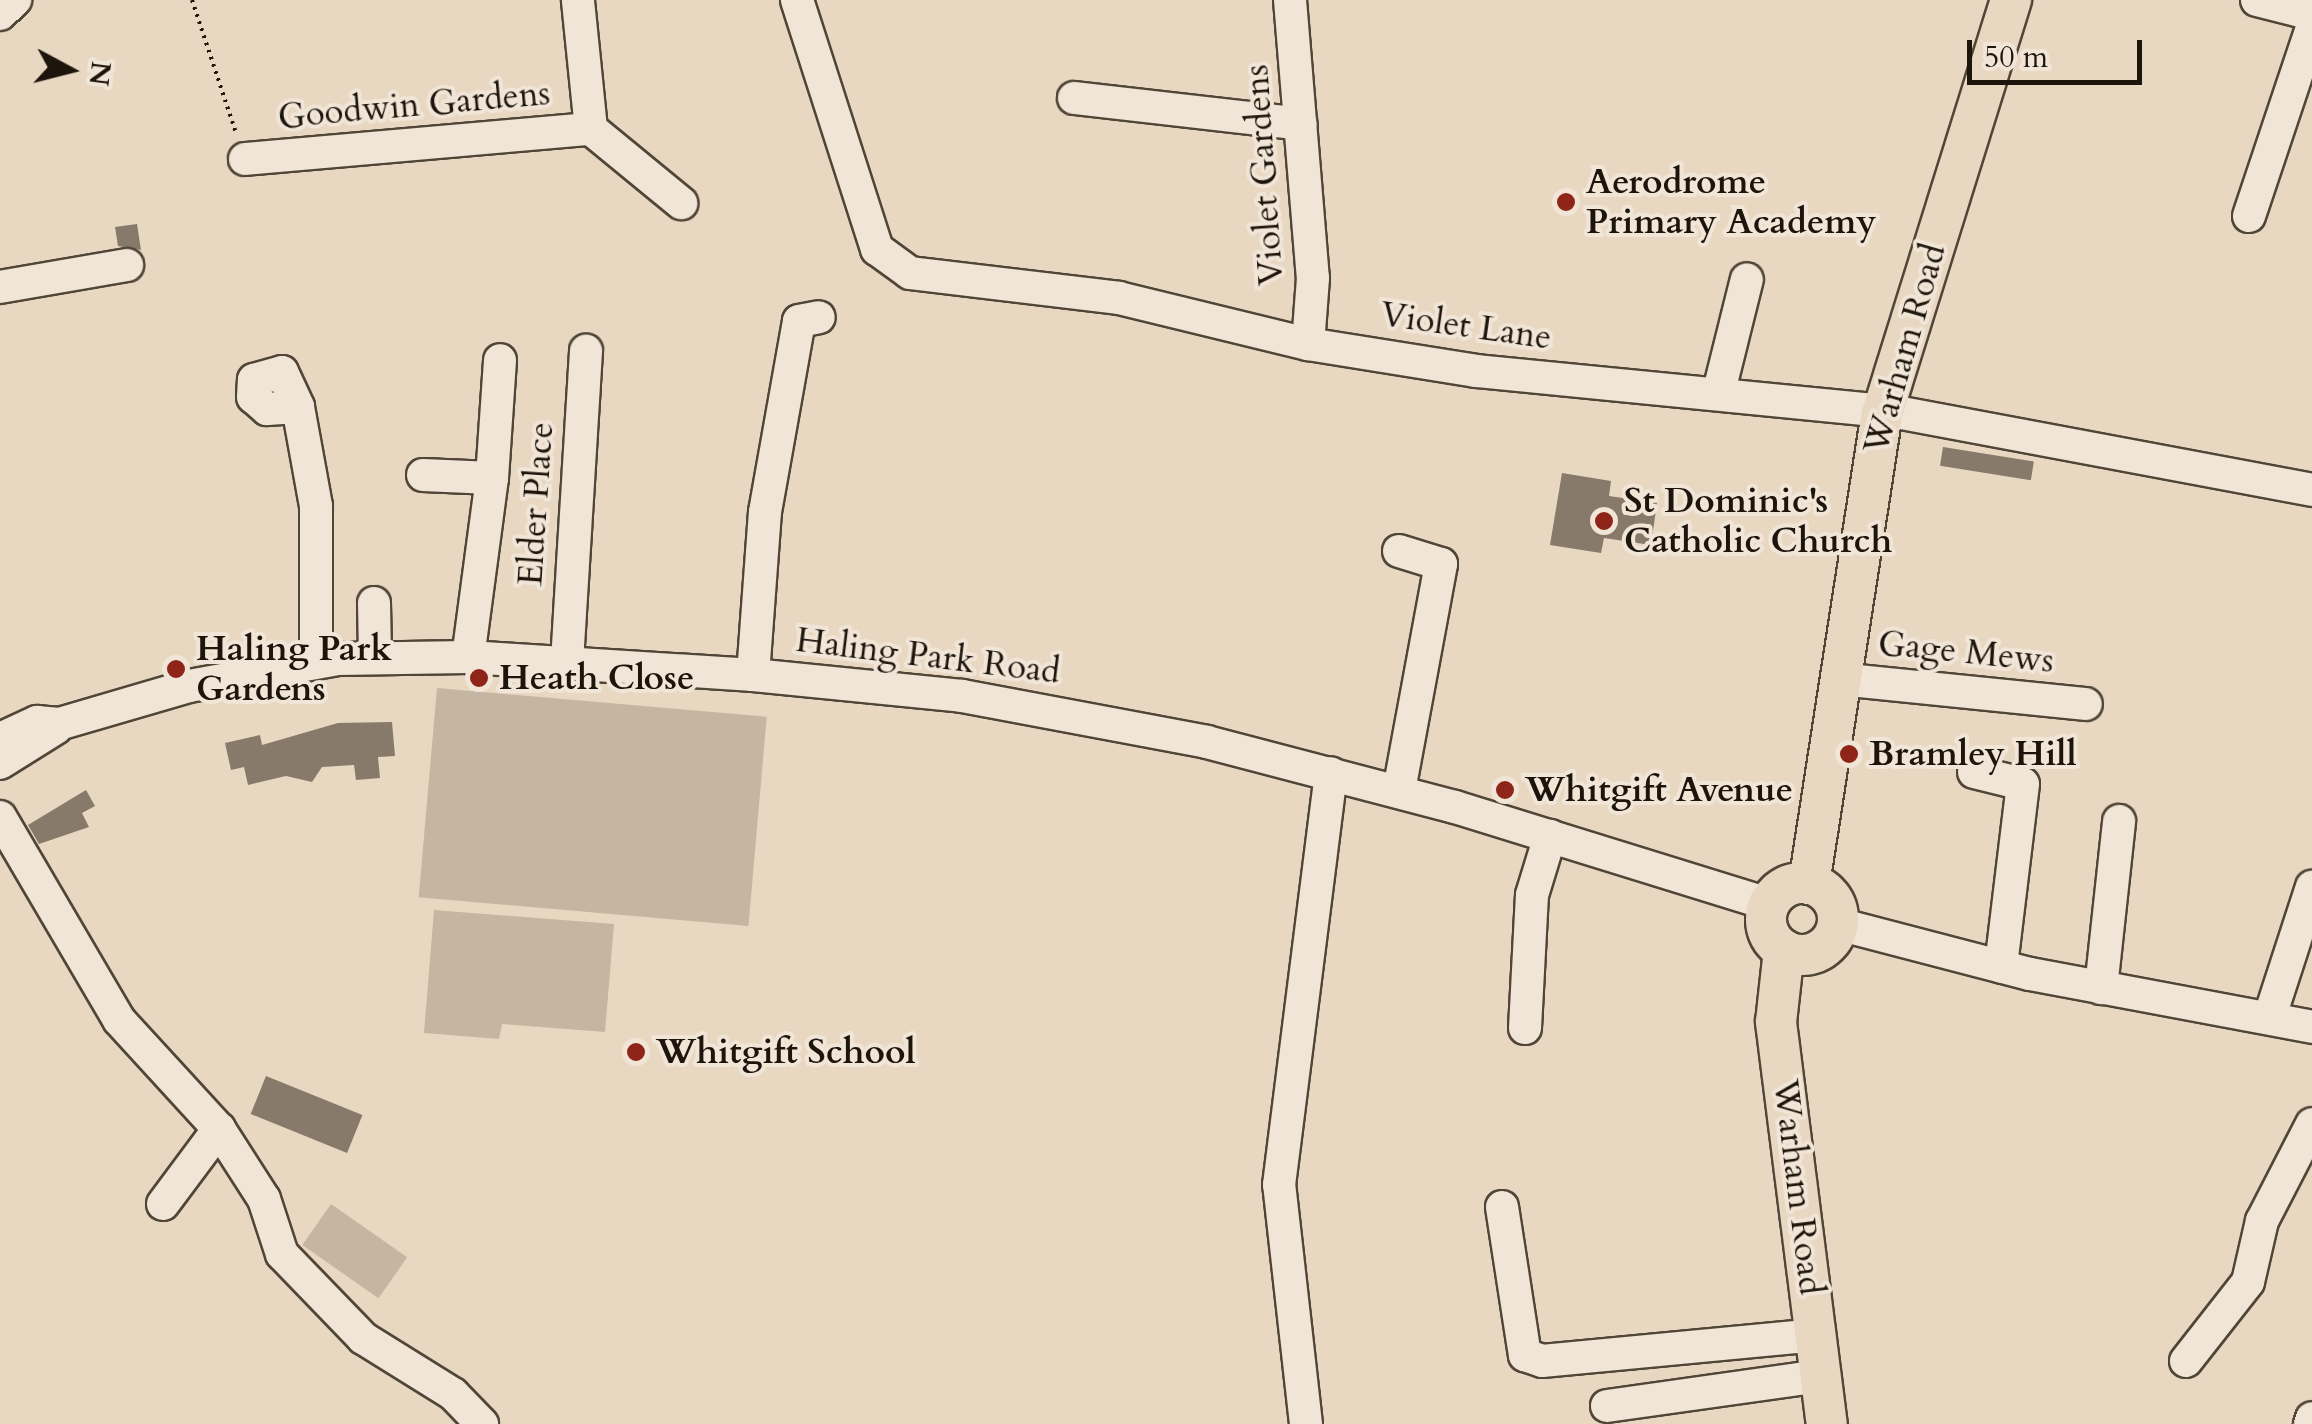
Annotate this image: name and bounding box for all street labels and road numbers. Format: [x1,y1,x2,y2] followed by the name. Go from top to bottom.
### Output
[1235,63,1293,287] street label: Violet Gardens
[276,72,552,138] street label: Goodwin Gardens
[1855,239,1955,459] street label: Warham Road
[1378,293,1554,359] street label: Violet Lane
[509,421,563,587] street label: Elder Place
[794,619,1062,693] street label: Haling Park Road
[1876,622,2056,682] street label: Gage Mews
[1764,1077,1832,1297] street label: Warham Road

